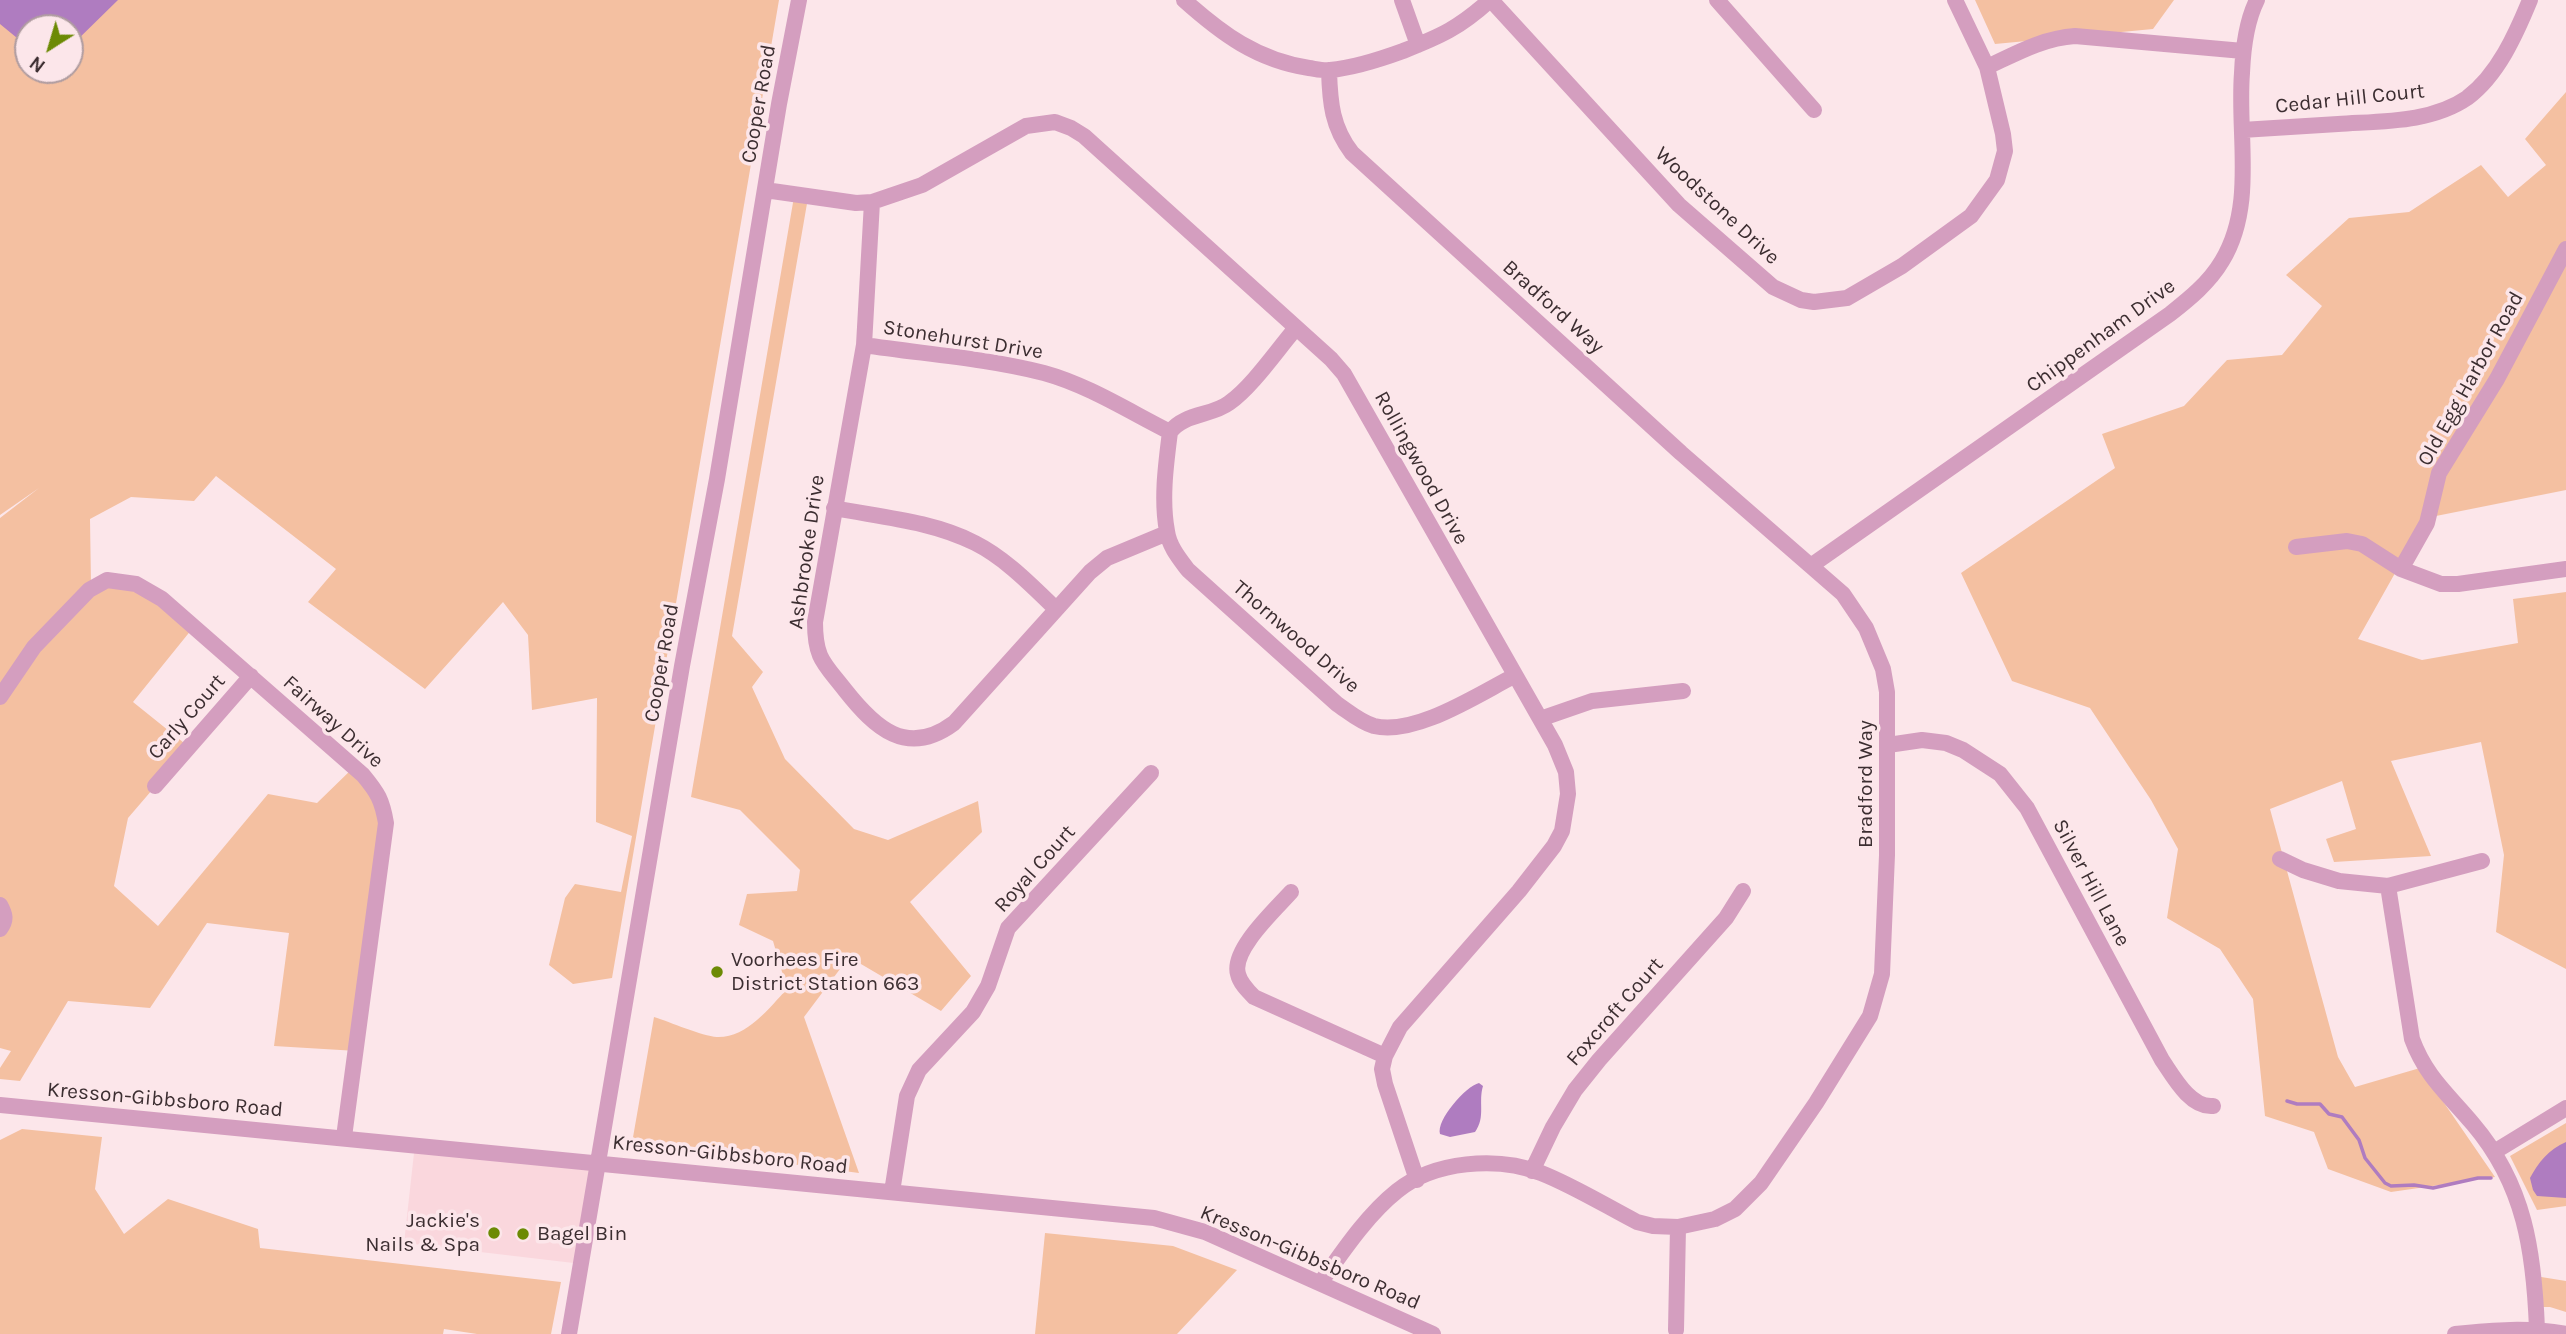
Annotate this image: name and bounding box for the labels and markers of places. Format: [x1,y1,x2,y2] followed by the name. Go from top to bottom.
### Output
[731,947,920,997] place label: Voorhees Fire District Station 663
[709,964,725,980] marker: Voorhees Fire District Station 663
[365,1208,480,1258] place label: Jackie's Nails & Spa
[537,1221,627,1247] place label: Bagel Bin
[486,1225,502,1241] marker: Jackie's Nails & Spa
[515,1226,531,1242] marker: Bagel Bin

